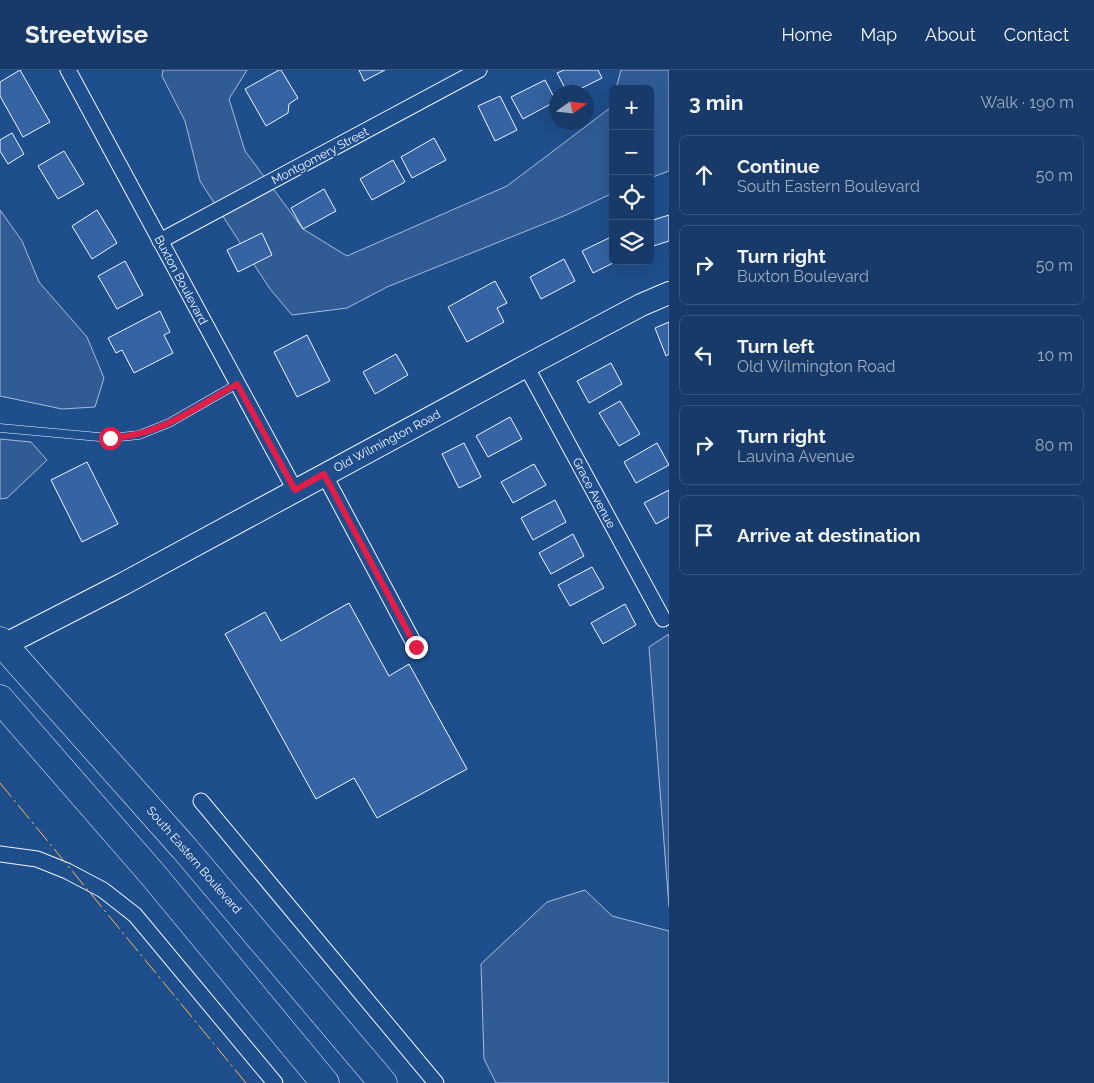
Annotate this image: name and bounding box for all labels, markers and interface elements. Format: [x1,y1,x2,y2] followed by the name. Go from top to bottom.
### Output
[25,20,148,49] text: Streetwise
[781,24,832,45] text: Home
[860,24,897,45] text: Map
[925,24,976,45] text: About
[1004,24,1069,45] text: Contact
[549,85,594,130] north arrow
[609,85,654,265] map controls
[609,85,654,130] button: +
[689,90,743,115] text: 3 min
[981,93,1074,112] text: Walk · 190 m
[269,125,371,187] street label: Montgomery Street
[609,130,654,175] button: −
[737,155,820,177] text: Continue
[690,161,718,189] icon: ahead
[1036,166,1073,185] text: 50 m
[609,175,654,220] button: locate
[737,177,920,196] text: South Eastern Boulevard
[609,220,654,265] button: layers
[152,233,210,327] street label: Buxton Boulevard
[737,245,826,267] text: Turn right
[690,251,718,279] icon: right
[1036,256,1073,275] text: 50 m
[737,267,869,286] text: Buxton Boulevard
[737,335,814,357] text: Turn left
[690,341,718,369] icon: left
[1038,346,1073,365] text: 10 m
[737,357,895,376] text: Old Wilmington Road
[331,407,443,475] street label: Old Wilmington Road
[737,425,826,447] text: Turn right
[99,427,122,450] route start
[690,431,718,459] icon: right
[1035,436,1073,455] text: 80 m
[737,447,854,466] text: Lauvina Avenue
[570,455,618,531] street label: Grace Avenue
[690,521,718,549] icon: arrive
[737,524,921,546] text: Arrive at destination
[405,636,428,659] route end
[144,804,244,916] street label: South Eastern Boulevard

